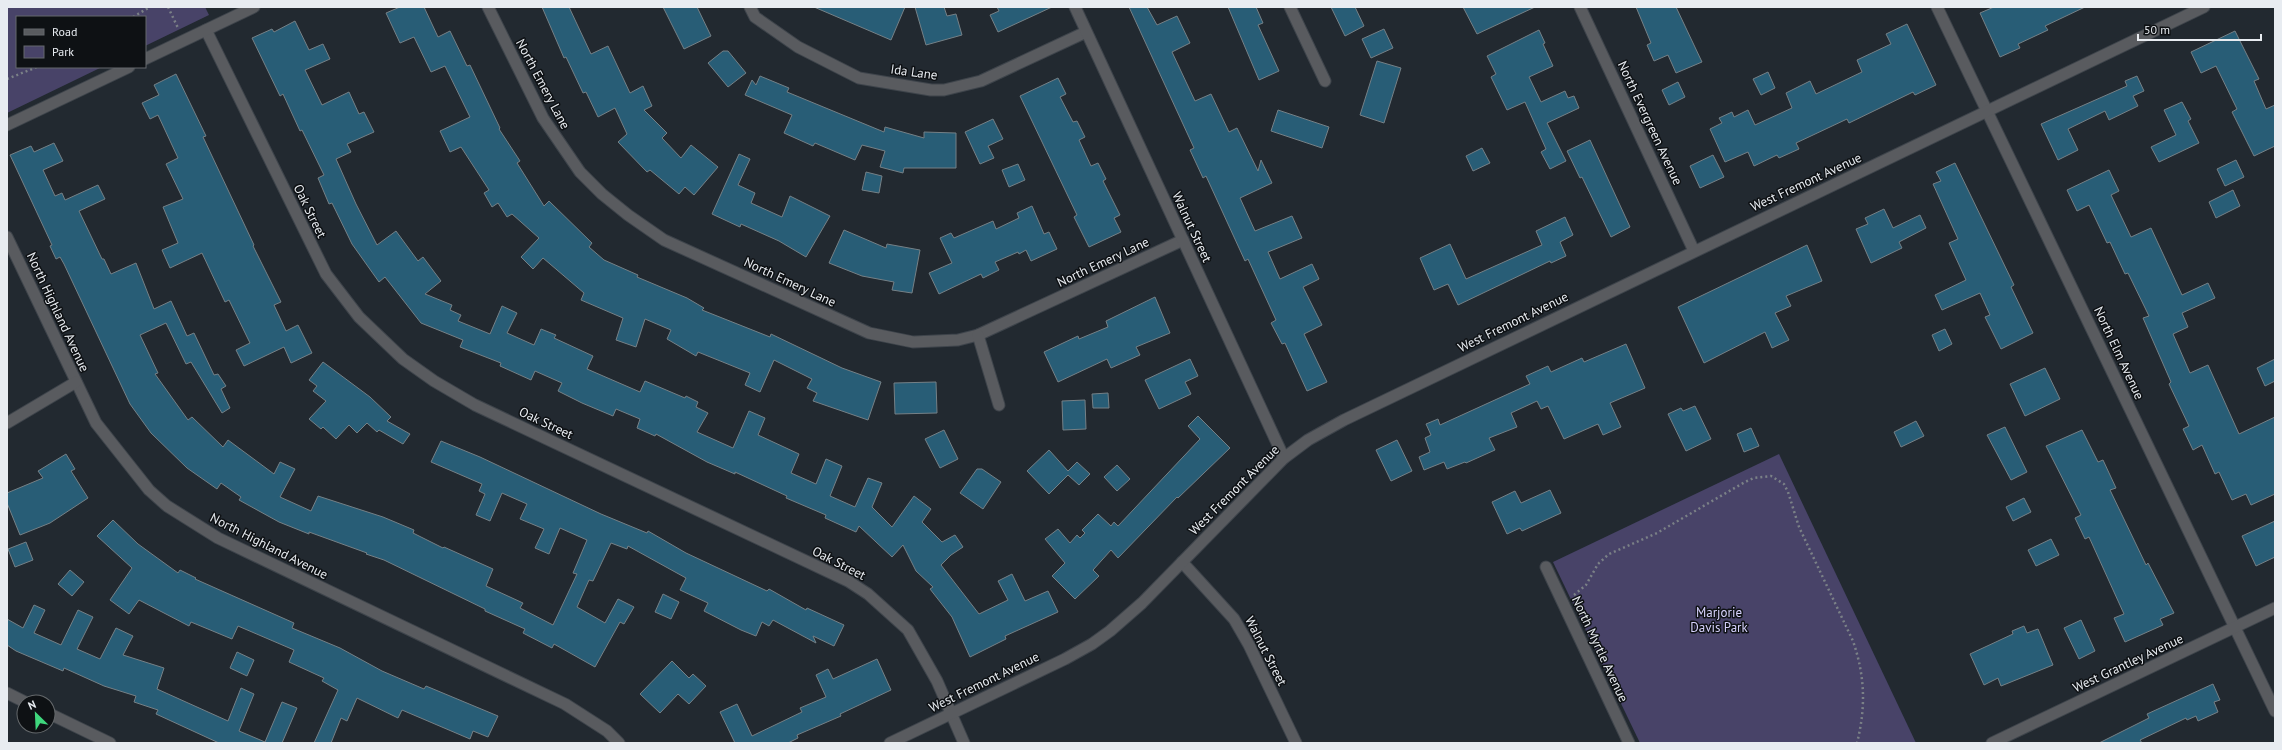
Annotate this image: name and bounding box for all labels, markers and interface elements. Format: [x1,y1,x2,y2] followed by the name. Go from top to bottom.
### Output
[16,16,146,68] legend
[2138,16,2261,42] scale bar
[2144,22,2170,37] text: 50 m
[52,24,77,39] text: Road
[512,36,574,132] street label: North Emery Lane
[52,44,74,59] text: Park
[1614,58,1686,188] street label: North Evergreen Avenue
[889,60,939,84] street label: Ida Lane
[1748,149,1864,215] street label: West Fremont Avenue
[290,181,331,241] street label: Oak Street
[1168,189,1216,265] street label: Walnut Street
[1054,233,1152,291] street label: North Emery Lane
[23,250,93,374] street label: North Highland Avenue
[741,253,839,311] street label: North Emery Lane
[1455,288,1571,356] street label: West Fremont Avenue
[2090,304,2148,402] street label: North Elm Avenue
[516,403,576,443] street label: Oak Street
[1185,441,1283,539] street label: West Fremont Avenue
[207,509,331,583] street label: North Highland Avenue
[809,542,869,584] street label: Oak Street
[1568,593,1632,705] street label: North Myrtle Avenue
[1690,604,1749,636] park label: Marjorie Davis Park
[1241,613,1291,689] street label: Walnut Street
[2070,630,2186,696] street label: West Grantley Avenue
[926,648,1042,716] street label: West Fremont Avenue
[16,694,56,734] north arrow
[26,697,38,713] text: N

